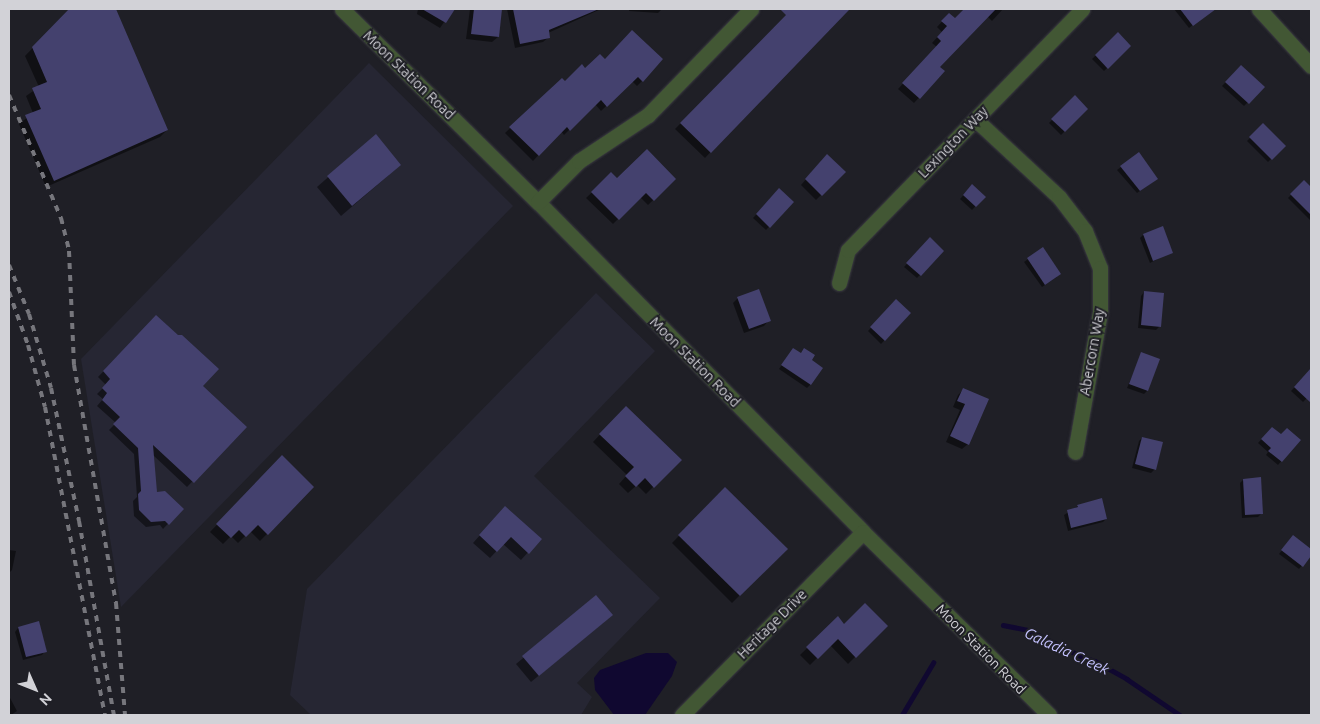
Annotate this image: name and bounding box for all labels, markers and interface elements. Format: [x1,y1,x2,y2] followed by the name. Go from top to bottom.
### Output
[360,27,458,123] street label: Moon Station Road
[915,103,991,181] street label: Lexington Way
[1076,307,1108,397] street label: Abercorn Way
[647,314,743,410] street label: Moon Station Road
[734,586,810,662] street label: Heritage Drive
[933,601,1029,697] street label: Moon Station Road
[1022,623,1112,679] water label: Galadia Creek
[10,664,60,714] north arrow
[36,690,55,709] text: N

